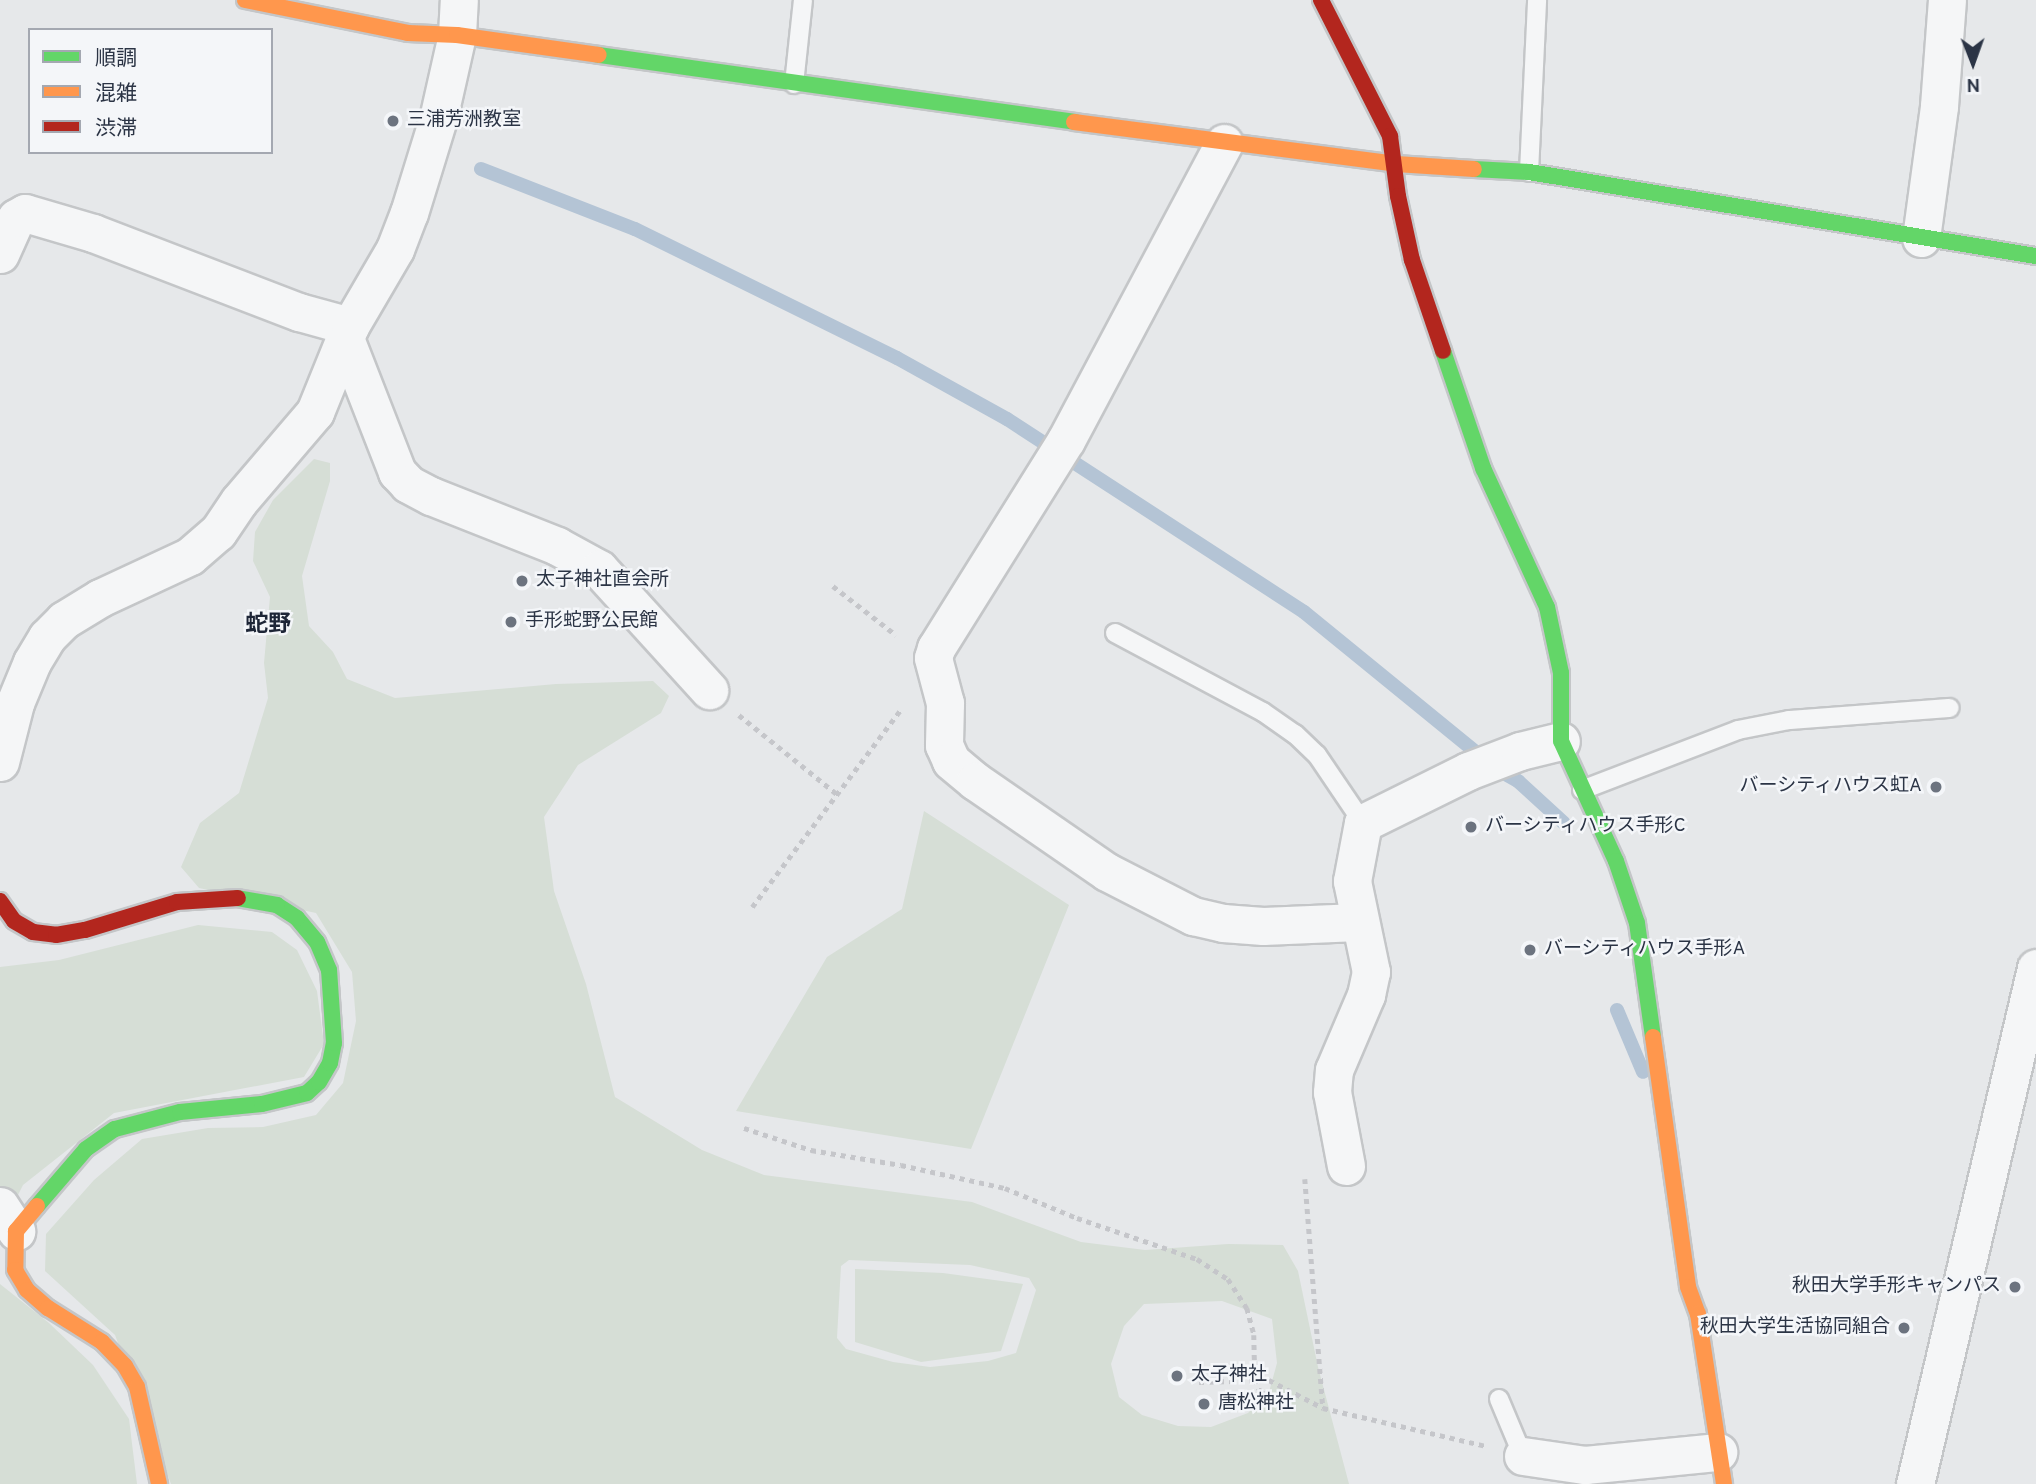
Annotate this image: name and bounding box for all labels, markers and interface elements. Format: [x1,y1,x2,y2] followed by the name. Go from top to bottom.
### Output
[28,28,273,154] legend
[1938,28,2008,98] north arrow
[95,46,137,73] text: 順調
[1966,72,1980,96] text: N
[95,81,137,108] text: 混雑
[407,110,521,132] place label: 三浦芳洲教室
[385,113,401,129] marker: 三浦芳洲教室
[95,116,137,143] text: 渋滞
[536,570,669,592] place label: 太子神社直会所
[514,573,530,589] marker: 太子神社直会所
[525,611,658,633] place label: 手形蛇野公民館
[245,612,291,640] district label: 蛇野
[503,614,519,630] marker: 手形蛇野公民館
[1738,776,1922,798] place label: バーシティハウス虹A
[1928,779,1944,795] marker: バーシティハウス虹A
[1485,816,1687,838] place label: バーシティハウス手形C
[1463,819,1479,835] marker: バーシティハウス手形C
[1544,939,1747,961] place label: バーシティハウス手形A
[1522,942,1538,958] marker: バーシティハウス手形A
[1792,1276,2001,1298] place label: 秋田大学手形キャンパス
[2007,1279,2023,1295] marker: 秋田大学手形キャンパス
[1700,1317,1890,1339] place label: 秋田大学生活協同組合
[1896,1320,1912,1336] marker: 秋田大学生活協同組合
[1191,1365,1267,1387] place label: 太子神社
[1169,1368,1185,1384] marker: 太子神社
[1218,1393,1294,1415] place label: 唐松神社
[1196,1396,1212,1412] marker: 唐松神社

